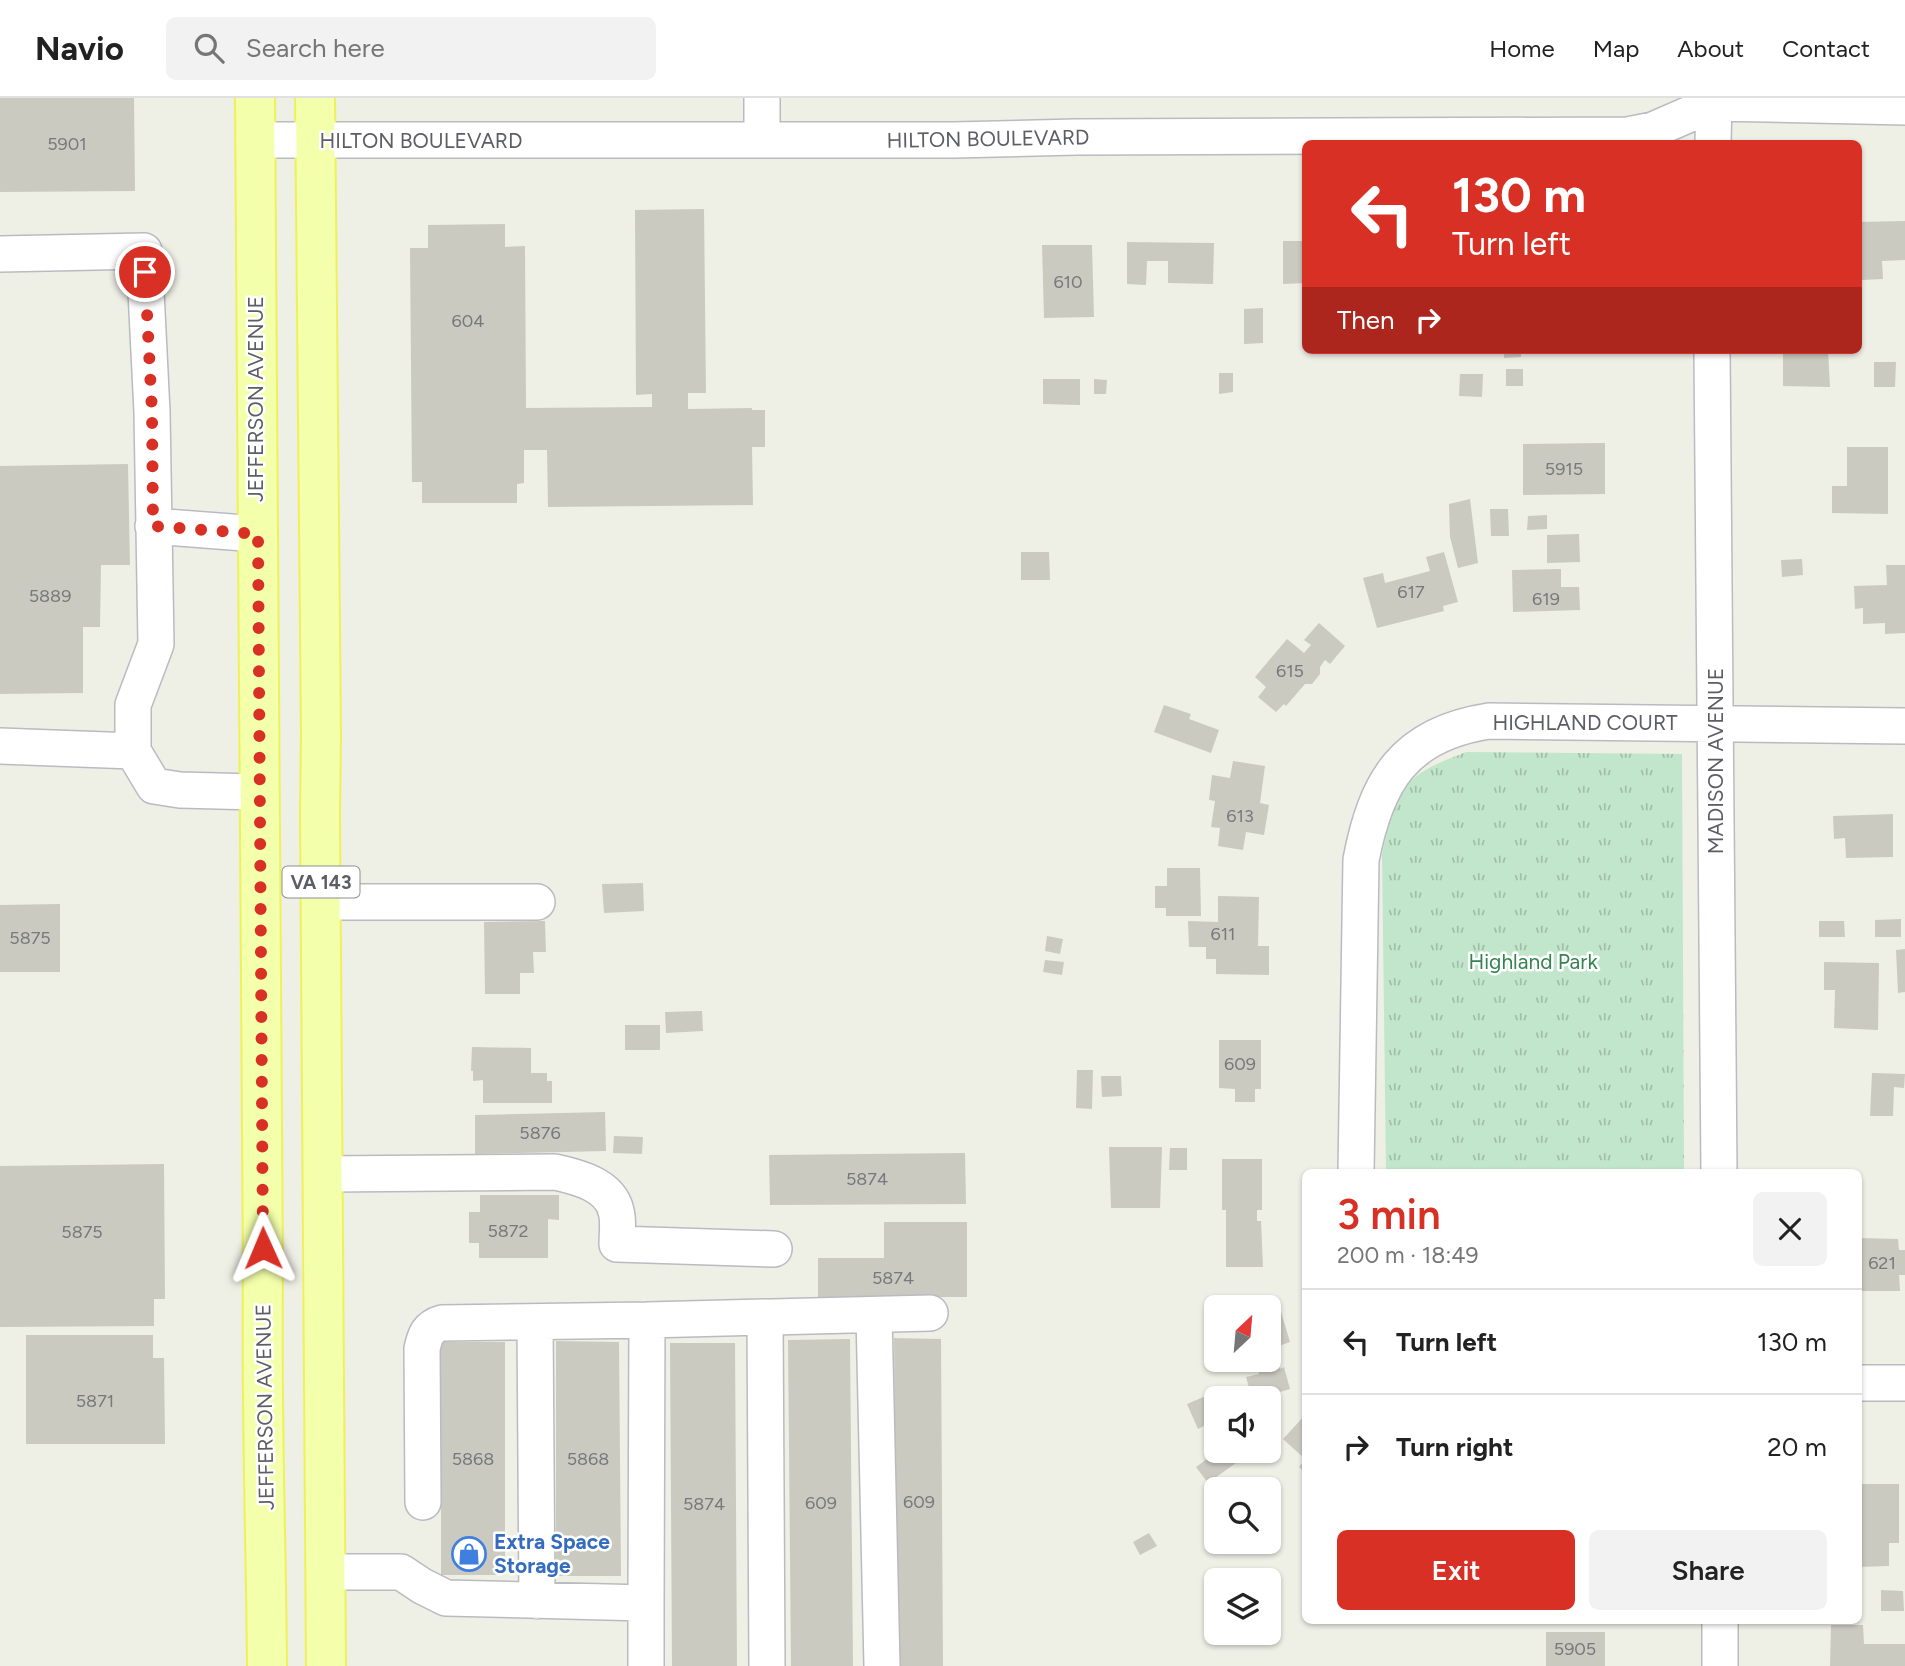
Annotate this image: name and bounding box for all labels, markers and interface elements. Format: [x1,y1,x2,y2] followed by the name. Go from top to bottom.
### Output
[166,17,656,80] search box
[35,29,124,68] text: Navio
[190,29,228,67] icon: search
[246,32,385,64] text: Search here
[1489,34,1555,63] text: Home
[1593,34,1639,63] text: Map
[1677,34,1744,63] text: About
[1782,34,1870,63] text: Contact
[886,124,1090,153] street label: HILTON BOULEVARD
[320,128,522,153] street label: HILTON BOULEVARD
[47,133,87,155] house number: 5901
[1452,165,1586,224] text: 130 m
[1337,168,1428,259] icon: left
[1452,225,1571,263] text: Turn left
[115,242,175,302] pin
[126,253,164,291] icon: arrive
[1053,271,1083,293] house number: 610
[243,296,268,502] street label: JEFFERSON AVENUE
[1409,301,1447,339] icon: right
[1337,304,1395,336] text: Then
[452,310,484,332] house number: 604
[1545,458,1583,480] house number: 5915
[1397,581,1425,603] house number: 617
[29,585,71,607] house number: 5889
[1532,588,1560,610] house number: 619
[1276,660,1304,682] house number: 615
[1703,668,1728,854] street label: MADISON AVENUE
[1492,710,1678,735] street label: HIGHLAND COURT
[1226,805,1254,827] house number: 613
[282,866,360,898] road number: VA 143
[1210,923,1236,945] house number: 611
[9,927,51,949] house number: 5875
[1468,949,1598,974] park label: Highland Park
[1224,1053,1256,1075] house number: 609
[519,1122,561,1144] house number: 5876
[846,1168,888,1190] house number: 5874
[1337,1189,1441,1240] text: 3 min
[1753,1192,1827,1266] button: close
[226,1211,300,1285] position arrow
[487,1220,529,1242] house number: 5872
[61,1221,103,1243] house number: 5875
[1337,1241,1479,1269] text: 200 m · 18:49
[1868,1252,1896,1274] house number: 621
[872,1267,914,1289] house number: 5874
[1204,1295,1281,1372] north arrow
[1204,1295,1281,1645] map controls
[250,1304,279,1510] street label: JEFFERSON AVENUE
[1337,1323,1375,1361] icon: left
[1396,1326,1497,1358] text: Turn left
[1757,1326,1827,1358] text: 130 m
[1204,1386,1281,1463] button: sound
[76,1390,114,1412] house number: 5871
[1337,1428,1375,1466] icon: right
[1396,1431,1513,1463] text: Turn right
[1767,1431,1827,1463] text: 20 m
[452,1448,494,1470] house number: 5868
[567,1448,609,1470] house number: 5868
[1204,1477,1281,1554] button: search
[903,1491,935,1513] house number: 609
[805,1492,837,1514] house number: 609
[683,1493,725,1515] house number: 5874
[494,1529,610,1578] place label: Extra Space Storage
[1337,1530,1575,1610] button: Exit
[1589,1530,1827,1610] button: Share
[450,1535,488,1573] shop icon: Extra Space Storage
[1204,1568,1281,1645] button: layers
[1554,1638,1596,1660] house number: 5905

